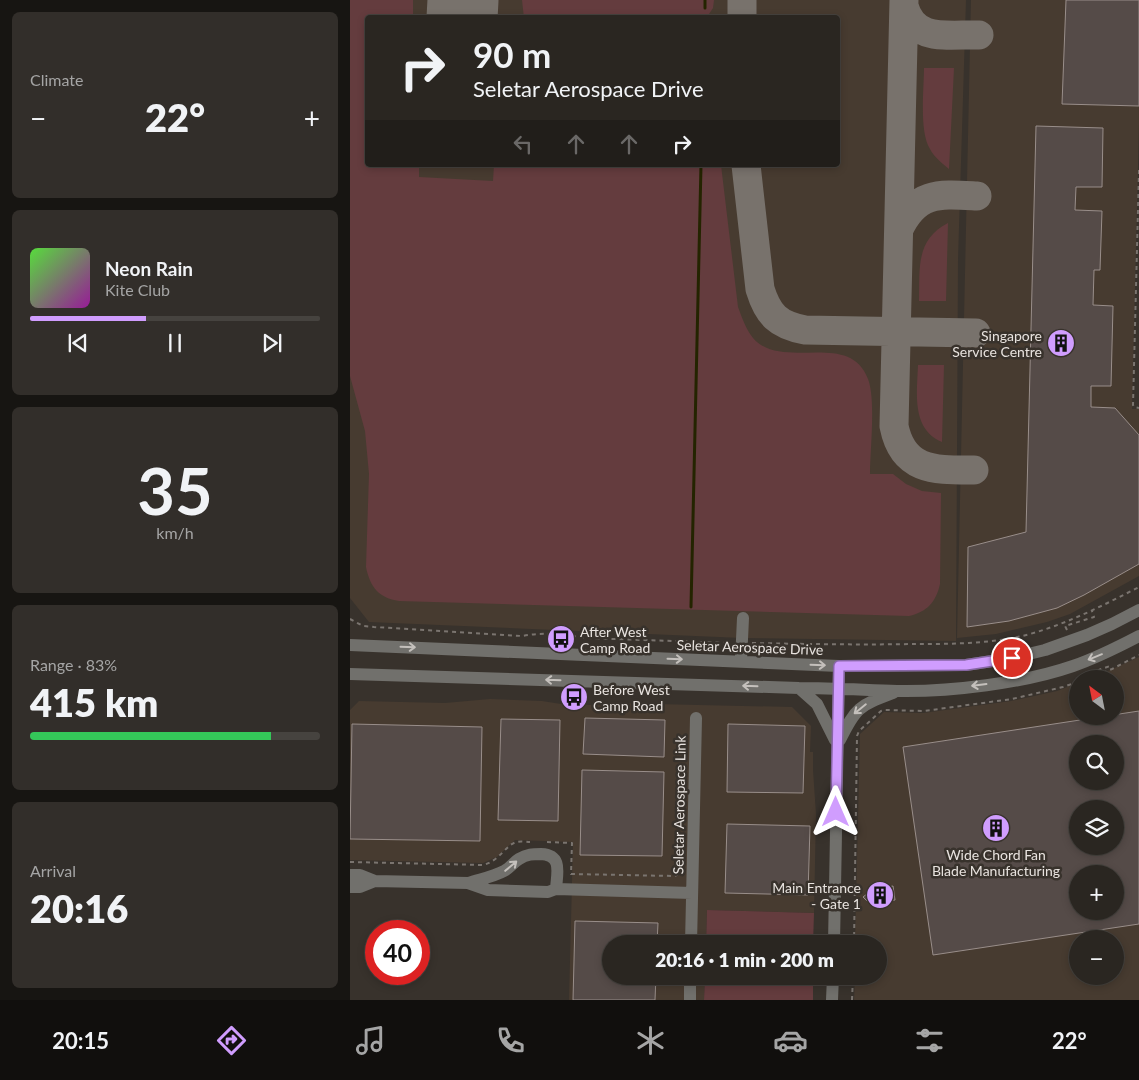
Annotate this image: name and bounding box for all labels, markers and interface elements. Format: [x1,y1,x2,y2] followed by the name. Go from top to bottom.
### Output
[473,33,551,75] text: 90 m
[390,35,455,100] icon: right
[30,70,83,89] text: Climate
[473,75,704,102] text: Seletar Aerospace Drive
[145,94,205,140] text: 22°
[30,101,46,135] text: −
[304,101,320,135] text: +
[509,130,537,158] icon: left
[562,130,590,158] icon: ahead
[615,130,643,158] icon: ahead
[668,130,696,158] icon: right
[105,257,193,280] text: Neon Rain
[105,280,170,299] text: Kite Club
[952,327,1042,360] place label: Singapore Service Centre
[1046,328,1076,358] building icon: Singapore Service Centre
[64,329,92,357] icon: previous
[161,329,189,357] icon: pause
[258,329,286,357] icon: next
[137,451,213,529] text: 35
[156,523,194,542] text: km/h
[580,623,650,656] place label: After West Camp Road
[546,624,576,654] bus stop icon: After West Camp Road
[676,636,824,658] street label: Seletar Aerospace Drive
[991,637,1033,679] pin
[399,643,415,652] one-way arrow
[998,644,1026,672] icon: arrive
[1088,653,1103,662] one-way arrow
[667,654,683,663] one-way arrow
[30,655,117,674] text: Range · 83%
[810,660,826,669] one-way arrow
[1069,670,1124,725] north arrow
[1069,670,1124,985] map controls
[545,676,561,685] one-way arrow
[30,679,158,725] text: 415 km
[971,680,987,690] one-way arrow
[593,681,670,714] place label: Before West Camp Road
[559,682,589,712] bus stop icon: Before West Camp Road
[742,682,758,691] one-way arrow
[853,704,867,714] one-way arrow
[669,735,689,875] street label: Seletar Aerospace Link
[1069,735,1124,790] button: search
[809,785,861,837] position arrow
[1069,800,1124,855] button: layers
[981,813,1011,843] building icon: Wide Chord Fan Blade Manufacturing
[932,846,1060,879] place label: Wide Chord Fan Blade Manufacturing
[504,860,517,871] one-way arrow
[30,861,76,880] text: Arrival
[1069,865,1124,920] button: +
[772,879,861,912] place label: Main Entrance - Gate 1
[865,880,895,910] building icon: Main Entrance - Gate 1
[30,885,128,931] text: 20:16
[365,920,430,985] speed limit sign: 40
[1069,930,1124,985] button: −
[655,948,834,971] text: 20:16 · 1 min · 200 m
[214,1023,249,1058] icon: directions
[353,1023,388,1058] icon: music
[493,1023,528,1058] icon: phone
[633,1023,668,1058] icon: climate
[773,1023,808,1058] icon: car
[912,1023,947,1058] icon: filters
[52,1027,109,1054] text: 20:15
[1052,1027,1087,1054] text: 22°

